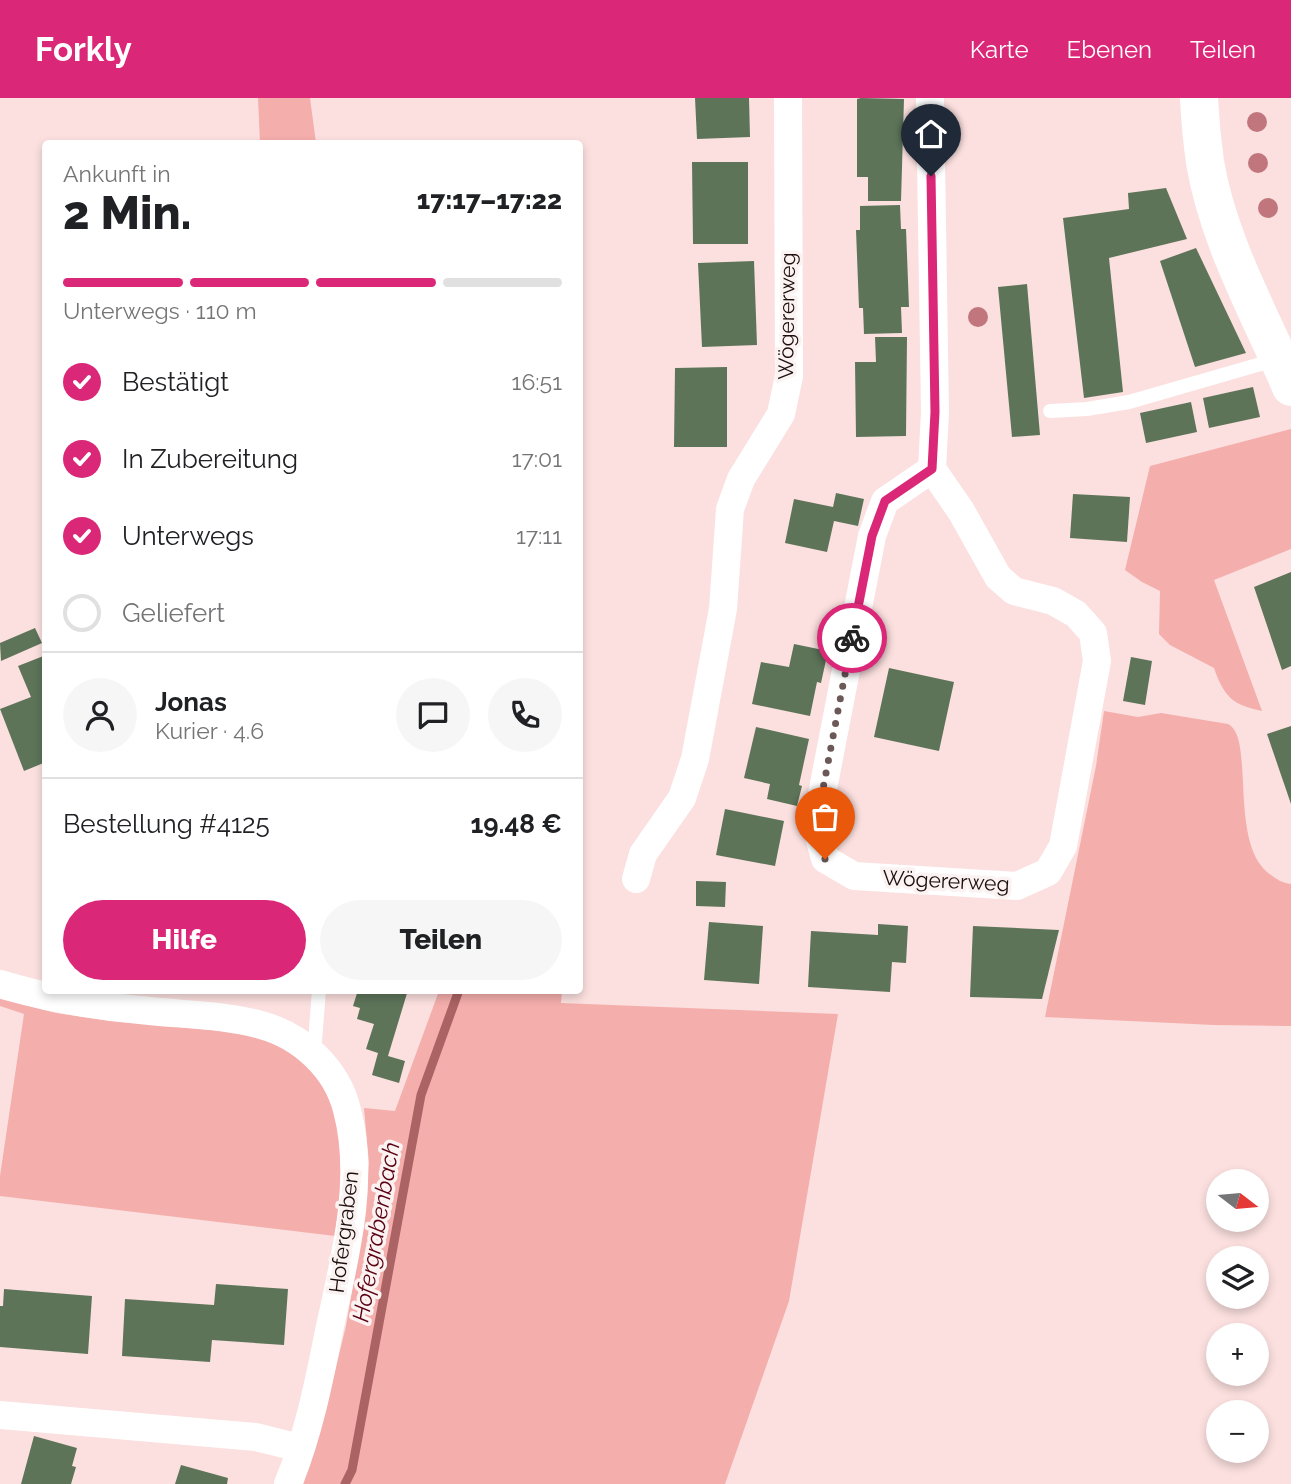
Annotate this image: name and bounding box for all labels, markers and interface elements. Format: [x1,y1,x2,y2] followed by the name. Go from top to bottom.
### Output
[35,30,132,69] text: Forkly
[970,35,1029,64] text: Karte
[1067,35,1152,64] text: Ebenen
[1190,35,1256,64] text: Teilen
[901,104,961,176] pin
[912,115,950,153] icon: home
[63,160,171,187] text: Ankunft in
[417,185,562,215] text: 17:17–17:22
[63,186,192,240] text: 2 Min.
[773,252,800,380] street label: Wögererweg
[63,297,257,324] text: Unterwegs · 110 m
[63,363,101,401] icon: check
[122,367,229,397] text: Bestätigt
[512,368,562,395] text: 16:51
[63,440,101,478] icon: check
[122,444,298,474] text: In Zubereitung
[512,445,562,472] text: 17:01
[63,517,101,555] icon: check
[122,521,254,551] text: Unterwegs
[516,522,562,549] text: 17:11
[122,598,225,628] text: Geliefert
[817,603,887,673] courier
[833,619,871,657] icon: bike
[63,678,137,752] button: person
[396,678,470,752] button: chat
[488,678,562,752] button: phone
[155,687,227,717] text: Jonas
[155,717,264,744] text: Kurier · 4.6
[795,787,855,859] pin
[806,798,844,836] icon: bag
[63,809,270,839] text: Bestellung #4125
[470,809,562,839] text: 19.48 €
[882,865,1010,896] street label: Wögererweg
[63,900,306,980] button: Hilfe
[320,900,562,980] button: Teilen
[346,1140,405,1324] water label: Hofergrabenbach
[324,1169,363,1294] street label: Hofergraben
[1206,1169,1269,1232] north arrow
[1206,1169,1269,1463] map controls
[1206,1246,1269,1309] button: layers
[1206,1323,1269,1386] button: +
[1206,1400,1269,1463] button: −

